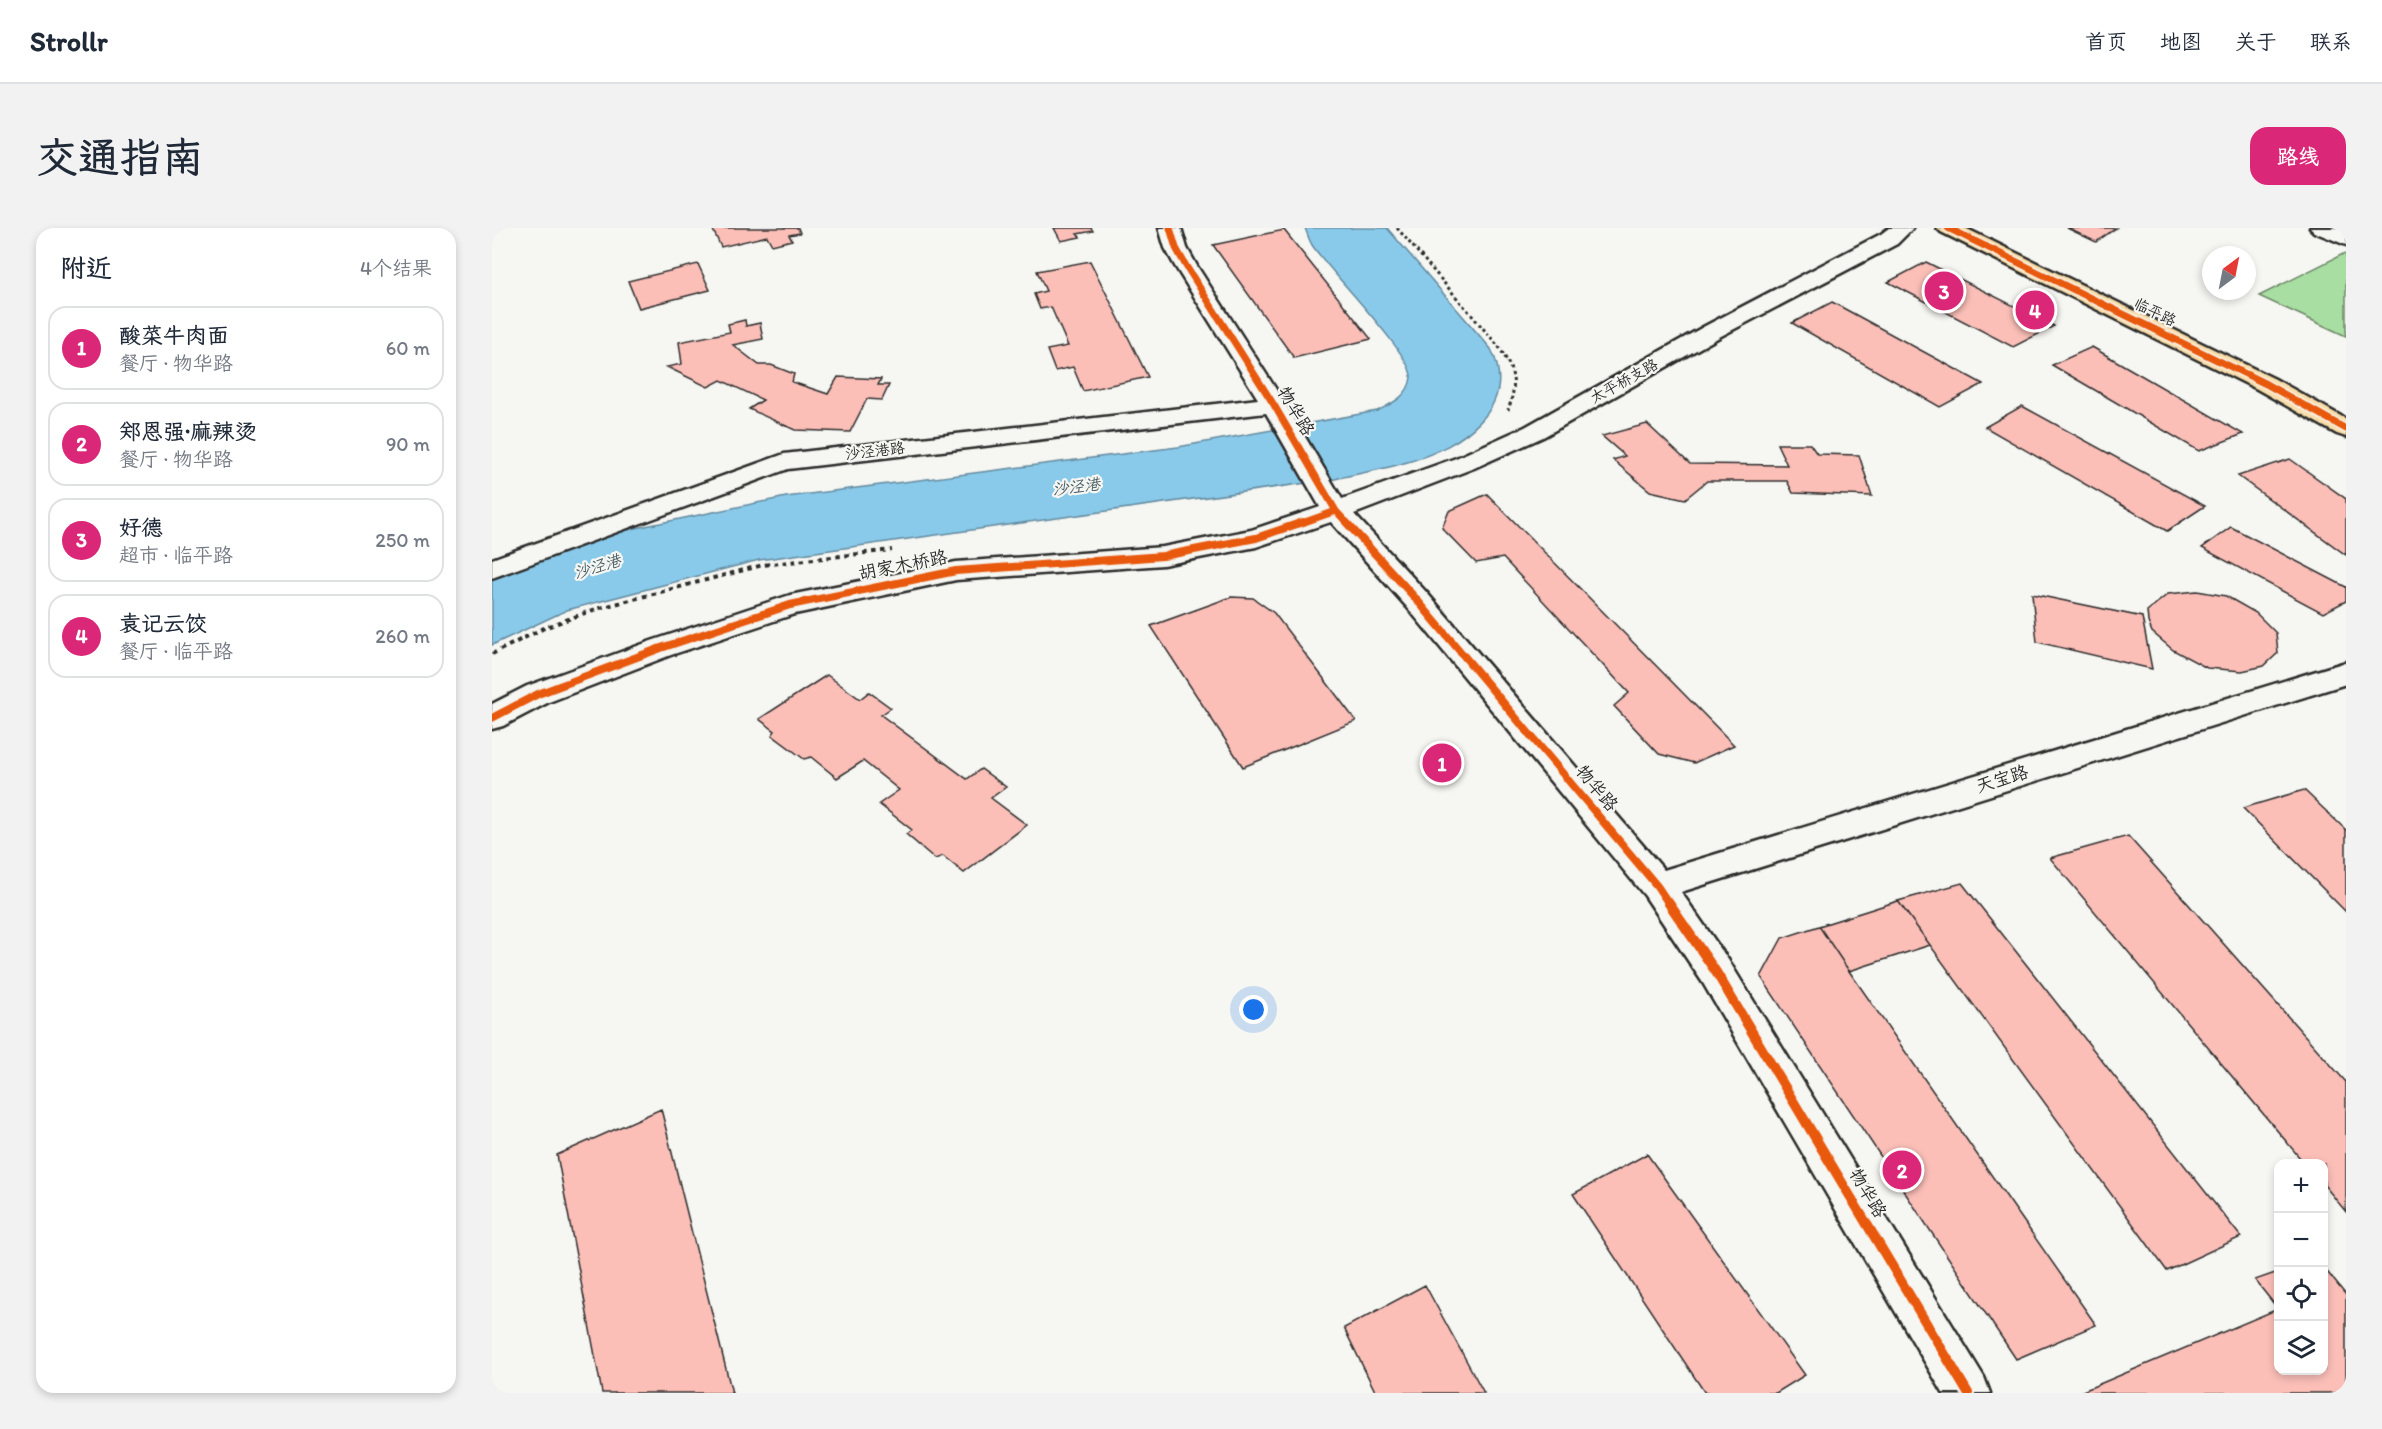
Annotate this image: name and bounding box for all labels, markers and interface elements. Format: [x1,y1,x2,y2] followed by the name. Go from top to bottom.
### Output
[30,24,108,58] text: Strollr
[2085,29,2127,54] text: 首页
[2160,29,2202,54] text: 地图
[2235,29,2277,54] text: 关于
[2310,29,2352,54] text: 联系
[2250,127,2346,185] button: 路线
[36,132,204,183] text: 交通指南
[2202,246,2256,300] north arrow
[60,252,112,284] text: 附近
[360,256,432,280] text: 4个结果
[1924,268,1964,314] pin: 3
[2016,288,2054,332] pin: 4
[2131,294,2179,330] street label: 临平路
[119,322,229,349] text: 酸菜牛肉面
[77,336,86,360] text: 1
[386,336,430,360] text: 60 m
[119,351,233,375] text: 餐厅 · 物华路
[1587,355,1661,407] street label: 太平桥支路
[1273,382,1319,440] street label: 物华路
[119,418,256,445] text: 郑恩强·麻辣烫
[76,432,87,456] text: 2
[386,432,430,456] text: 90 m
[844,438,906,464] street label: 沙泾港路
[119,447,233,471] text: 餐厅 · 物华路
[1051,474,1103,499] water label: 沙泾港
[119,514,163,541] text: 好德
[76,528,87,552] text: 3
[375,528,430,552] text: 250 m
[119,543,233,567] text: 超市 · 临平路
[857,546,949,584] street label: 胡家木桥路
[571,550,625,583] water label: 沙泾港
[119,610,207,637] text: 袁记云饺
[75,624,88,648] text: 4
[375,624,430,648] text: 260 m
[119,639,233,663] text: 餐厅 · 临平路
[1422,740,1462,786] pin: 1
[1571,760,1623,816] street label: 物华路
[1973,761,2031,797] street label: 天宝路
[1239,995,1268,1024] your location
[1882,1148,1922,1192] pin: 2
[2274,1159,2328,1375] map controls
[2274,1159,2328,1213] button: +
[1845,1164,1891,1222] street label: 物华路
[2274,1213,2328,1267] button: −
[2274,1267,2328,1321] button: locate
[2274,1321,2328,1375] button: layers

